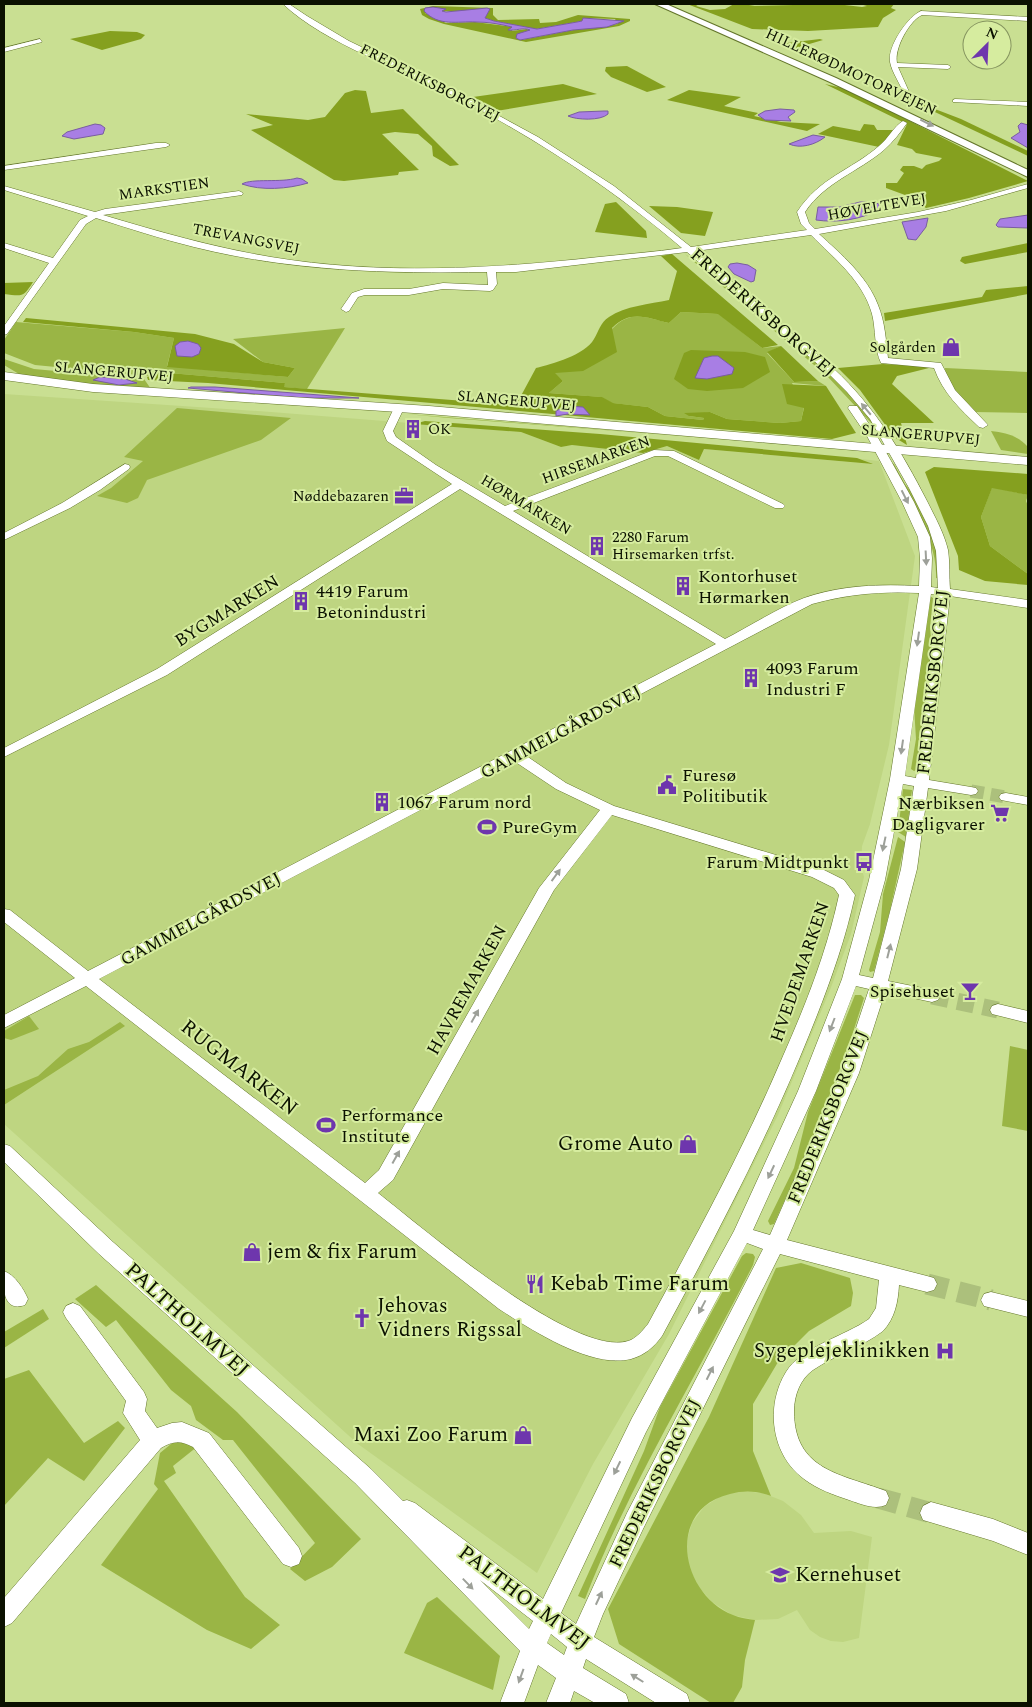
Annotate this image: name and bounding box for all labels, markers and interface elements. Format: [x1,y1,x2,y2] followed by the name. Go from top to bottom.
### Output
[962,20,1012,70] north arrow
[762,22,940,122] street label: HILLERØDMOTORVEJEN
[983,22,1002,45] text: N
[356,38,504,128] street label: FREDERIKSBORGVEJ
[920,120,934,128] one-way arrow
[117,171,211,207] street label: MARKSTIEN
[826,187,928,227] street label: HØVELTEVEJ
[190,217,302,261] street label: TREVANGSVEJ
[684,242,842,384] street label: FREDERIKSBORGVEJ
[870,336,936,359] place label: Solgården
[940,336,962,358] shop icon: Solgården
[54,355,174,389] street label: SLANGERUPVEJ
[457,384,577,418] street label: SLANGERUPVEJ
[861,402,872,415] one-way arrow
[402,418,424,440] building icon: OK
[428,418,451,441] place label: OK
[861,418,981,452] street label: SLANGERUPVEJ
[539,430,653,490] street label: HIRSEMARKEN
[476,469,576,541] street label: HØRMARKEN
[293,485,389,508] place label: Nøddebazaren
[393,485,415,507] office icon: Nøddebazaren
[901,490,909,504] one-way arrow
[612,526,735,566] place label: 2280 Farum Hirsemarken trfst.
[586,535,608,557] building icon: 2280 Farum Hirsemarken trfst.
[922,550,930,566] one-way arrow
[698,563,797,611] place label: Kontorhuset Hørmarken
[169,568,285,654] street label: BYGMARKEN
[672,575,694,597] building icon: Kontorhuset Hørmarken
[316,578,426,626] place label: 4419 Farum Betonindustri
[910,588,956,776] street label: FREDERIKSBORGVEJ
[290,590,312,612] building icon: 4419 Farum Betonindustri
[913,631,921,647] one-way arrow
[766,655,859,703] place label: 4093 Farum Industri F
[740,667,762,689] building icon: 4093 Farum Industri F
[476,678,646,786] street label: GAMMELGÅRDSVEJ
[897,739,905,755] one-way arrow
[682,762,768,810] place label: Furesø Politibutik
[656,774,678,796] public building icon: Furesø Politibutik
[397,789,532,816] place label: 1067 Farum nord
[891,790,985,838] place label: Nærbiksen Dagligvarer
[371,791,393,813] building icon: 1067 Farum nord
[989,802,1011,824] supermarket icon: Nærbiksen Dagligvarer
[502,814,577,841] place label: PureGym
[476,816,498,838] sports icon: PureGym
[880,836,888,851] one-way arrow
[706,849,849,876] place label: Farum Midtpunkt
[853,851,875,873] bus stop icon: Farum Midtpunkt
[116,865,286,973] street label: GAMMELGÅRDSVEJ
[551,868,561,882] one-way arrow
[763,898,837,1046] street label: HVEDEMARKEN
[420,920,514,1060] street label: HAVREMARKEN
[886,943,894,958] one-way arrow
[870,978,955,1005] place label: Spisehuset
[959,980,981,1002] bar icon: Spisehuset
[471,1009,480,1022] one-way arrow
[173,1012,305,1124] street label: RUGMARKEN
[828,1017,835,1032] one-way arrow
[781,1026,875,1208] street label: FREDERIKSBORGVEJ
[341,1102,443,1150] place label: Performance Institute
[315,1114,337,1136] sports icon: Performance Institute
[558,1128,673,1160] place label: Grome Auto
[677,1133,699,1155] shop icon: Grome Auto
[392,1150,400,1165] one-way arrow
[766,1165,774,1179] one-way arrow
[267,1236,417,1268] place label: jem & fix Farum
[241,1241,263,1263] shop icon: jem & fix Farum
[117,1255,257,1385] street label: PALTHOLMVEJ
[550,1268,729,1300] place label: Kebab Time Farum
[524,1273,546,1295] restaurant icon: Kebab Time Farum
[377,1290,522,1346] place label: Jehovas Vidners Rigssal
[698,1301,707,1314] one-way arrow
[351,1307,373,1329] church icon: Jehovas Vidners Rigssal
[754,1335,930,1367] place label: Sygeplejeklinikken
[934,1340,956,1362] hospital icon: Sygeplejeklinikken
[706,1366,714,1381] one-way arrow
[602,1394,708,1572] street label: FREDERIKSBORGVEJ
[353,1419,508,1451] place label: Maxi Zoo Farum
[512,1424,534,1446] shop icon: Maxi Zoo Farum
[613,1461,621,1475] one-way arrow
[451,1537,597,1659] street label: PALTHOLMVEJ
[795,1559,901,1591] place label: Kernehuset
[769,1564,791,1586] school or university icon: Kernehuset
[462,1578,474,1590] one-way arrow
[595,1590,604,1605] one-way arrow
[517,1669,525,1684] one-way arrow
[630,1674,643,1683] one-way arrow

